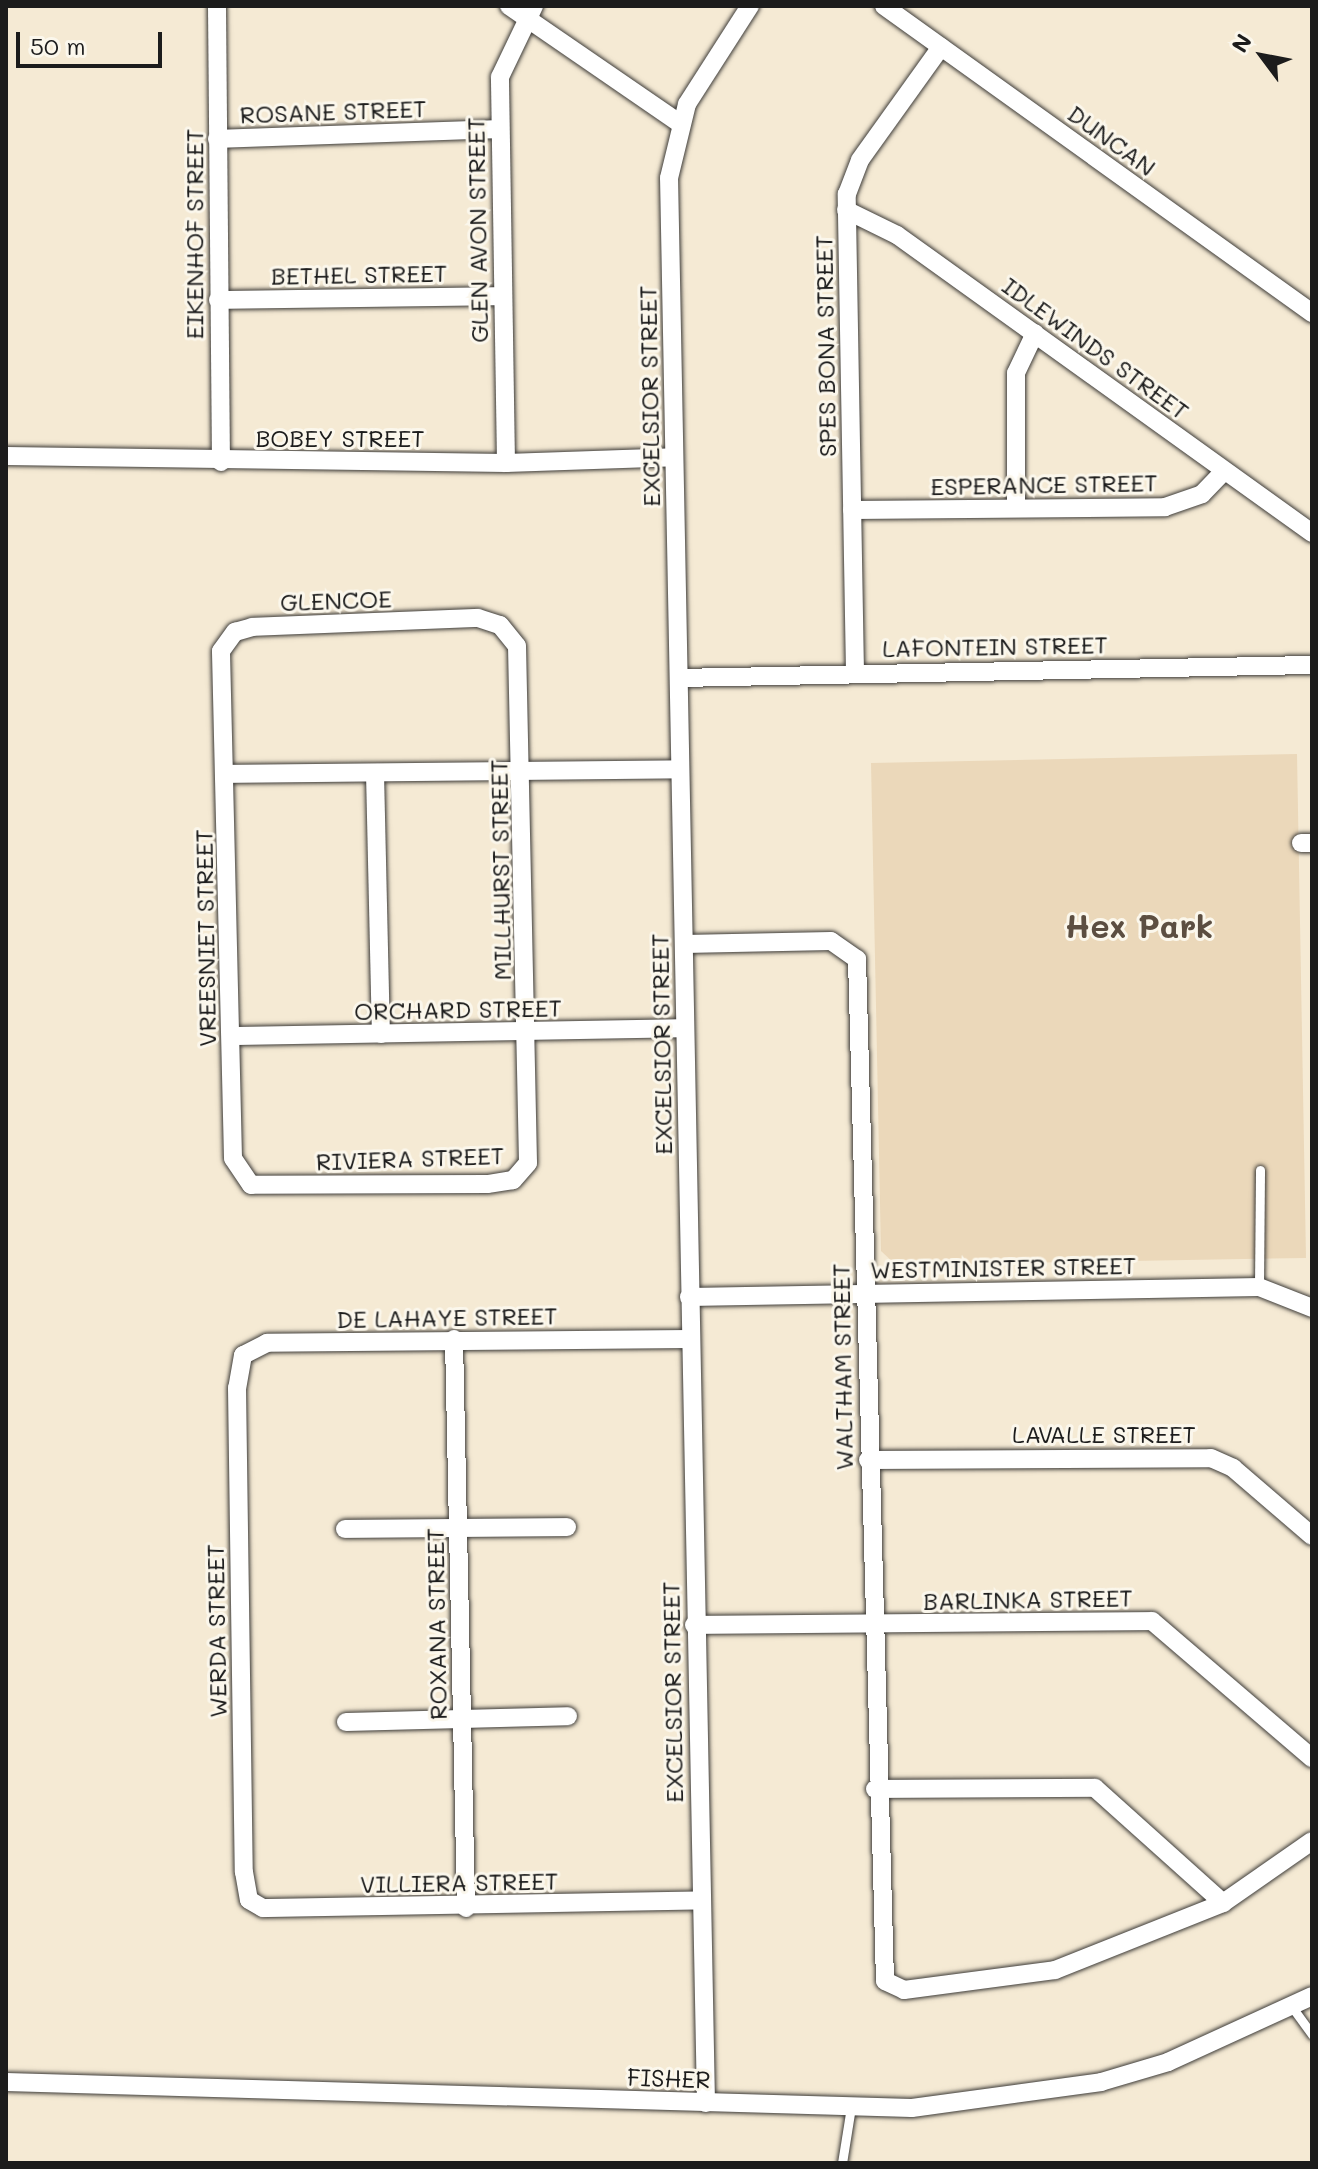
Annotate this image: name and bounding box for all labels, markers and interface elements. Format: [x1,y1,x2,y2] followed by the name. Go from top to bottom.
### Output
[20,16,166,66] scale bar
[1222,16,1302,96] north arrow
[1224,28,1258,58] text: N
[30,30,86,61] text: 50 m
[239,93,427,129] street label: ROSANE STREET
[1062,98,1162,182] street label: DUNCAN
[461,117,493,343] street label: GLEN AVON STREET
[180,129,208,339] street label: EIKENHOF STREET
[809,235,841,457] street label: SPES BONA STREET
[271,258,447,290] street label: BETHEL STREET
[997,271,1195,425] street label: IDLEWINDS STREET
[633,285,665,507] street label: EXCELSIOR STREET
[255,424,425,452] street label: BOBEY STREET
[930,468,1158,500] street label: ESPERANCE STREET
[280,584,392,616] street label: GLENCOE
[882,630,1108,662] street label: LAFONTEIN STREET
[484,759,516,981] street label: MILLHURST STREET
[189,829,221,1047] street label: VREESNIET STREET
[1065,906,1213,944] district label: Hex Park
[645,933,677,1155] street label: EXCELSIOR STREET
[354,993,562,1025] street label: ORCHARD STREET
[315,1140,505,1176] street label: RIVIERA STREET
[870,1250,1136,1284] street label: WESTMINISTER STREET
[826,1263,858,1471] street label: WALTHAM STREET
[336,1301,558,1333] street label: DE LAHAYE STREET
[1012,1420,1196,1448] street label: LAVALLE STREET
[420,1528,452,1720] street label: ROXANA STREET
[200,1544,232,1718] street label: WERDA STREET
[656,1581,688,1803] street label: EXCELSIOR STREET
[923,1583,1133,1615] street label: BARLINKA STREET
[360,1866,558,1898] street label: VILLIERA STREET
[627,2062,711,2094] street label: FISHER

